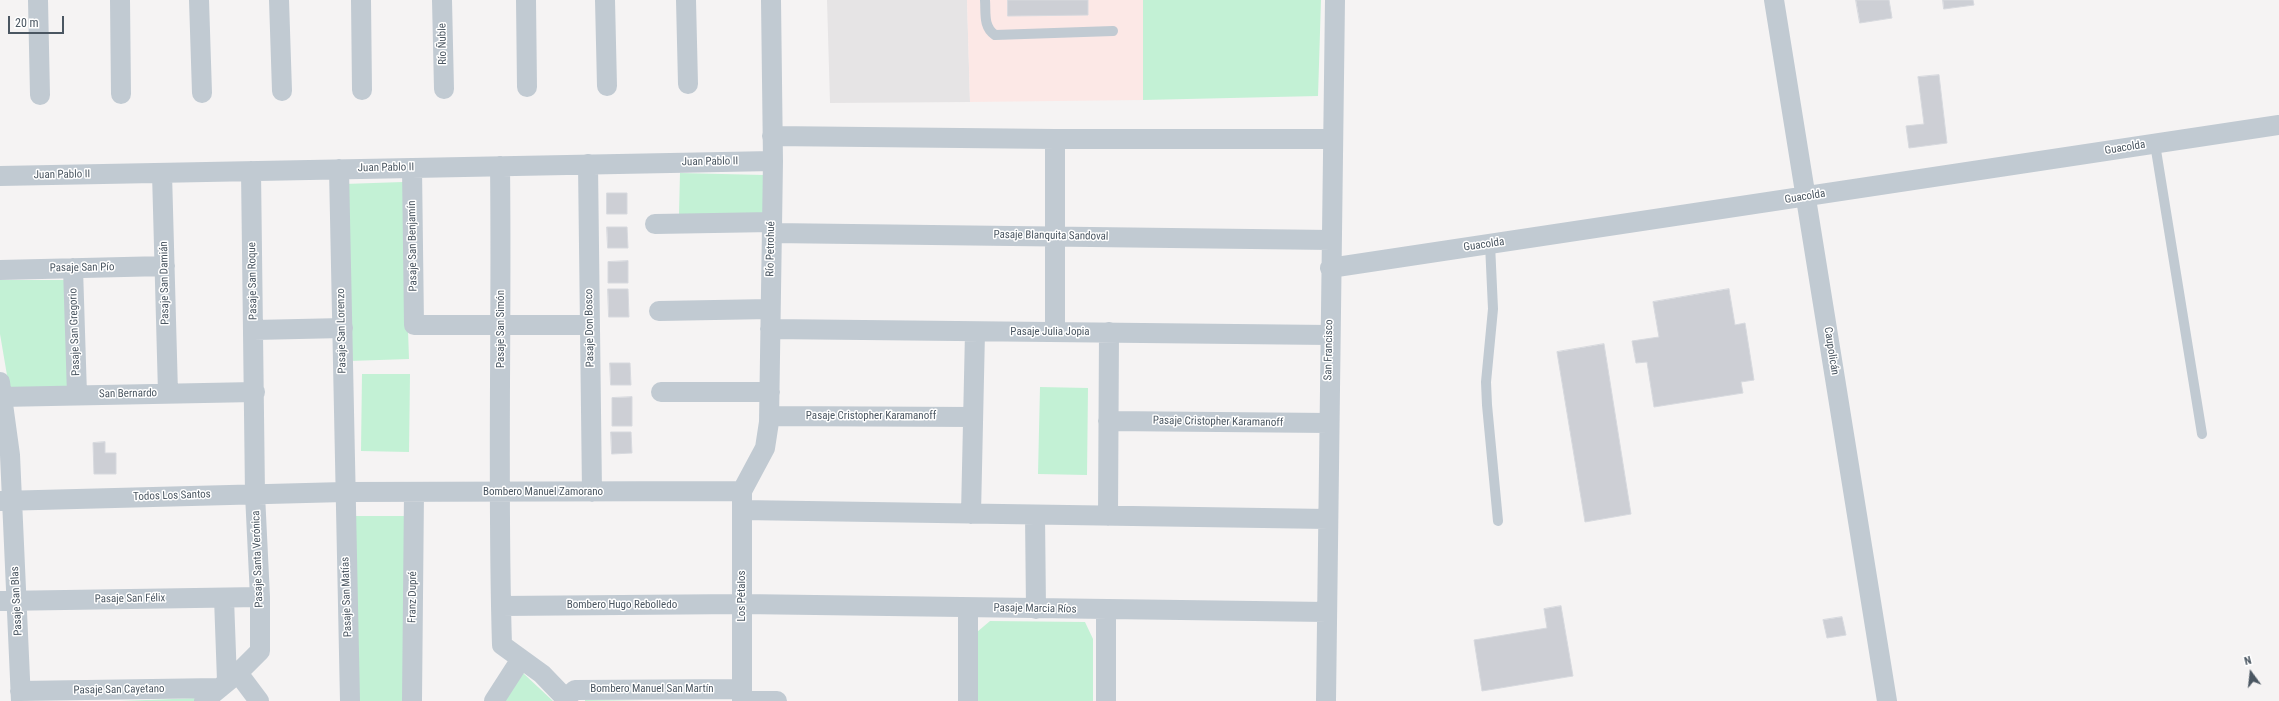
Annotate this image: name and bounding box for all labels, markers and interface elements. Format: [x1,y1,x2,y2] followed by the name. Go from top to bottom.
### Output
[10,8,66,34] scale bar
[15,16,39,30] text: 20 m
[436,23,450,65] street label: Río Ñuble
[2104,138,2146,158] street label: Guacolda
[682,155,738,169] street label: Juan Pablo II
[358,161,414,175] street label: Juan Pablo II
[34,168,90,182] street label: Juan Pablo II
[1784,187,1826,207] street label: Guacolda
[406,200,420,292] street label: Pasaje San Benjamín
[764,221,778,277] street label: Río Petrohué
[993,228,1109,244] street label: Pasaje Blanquita Sandoval
[1463,236,1505,254] street label: Guacolda
[158,241,172,325] street label: Pasaje San Damián
[246,242,260,320] street label: Pasaje San Roque
[50,261,114,275] street label: Pasaje San Pío
[67,288,83,376] street label: Pasaje San Gregorio
[335,288,349,374] street label: Pasaje San Lorenzo
[583,289,597,367] street label: Pasaje Don Bosco
[494,290,508,368] street label: Pasaje San Simón
[1322,319,1336,381] street label: San Francisco
[1010,325,1090,339] street label: Pasaje Julia Jopia
[1821,326,1841,376] street label: Caupolicán
[99,387,157,401] street label: San Bernardo
[806,409,936,423] street label: Pasaje Cristopher Karamanoff
[1153,414,1283,430] street label: Pasaje Cristopher Karamanoff
[483,485,603,499] street label: Bombero Manuel Zamorano
[133,488,211,504] street label: Todos Los Santos
[250,510,266,608] street label: Pasaje Santa Verónica
[339,557,355,637] street label: Pasaje San Matías
[9,566,25,636] street label: Pasaje San Blas
[735,570,749,622] street label: Los Pétalos
[406,571,420,623] street label: Franz Dupré
[95,592,165,606] street label: Pasaje San Félix
[567,598,677,612] street label: Bombero Hugo Rebolledo
[993,602,1077,616] street label: Pasaje Marcia Ríos
[2231,653,2271,693] north arrow
[2243,654,2253,668] text: N
[590,682,714,696] street label: Bombero Manuel San Martín
[73,683,165,697] street label: Pasaje San Cayetano

